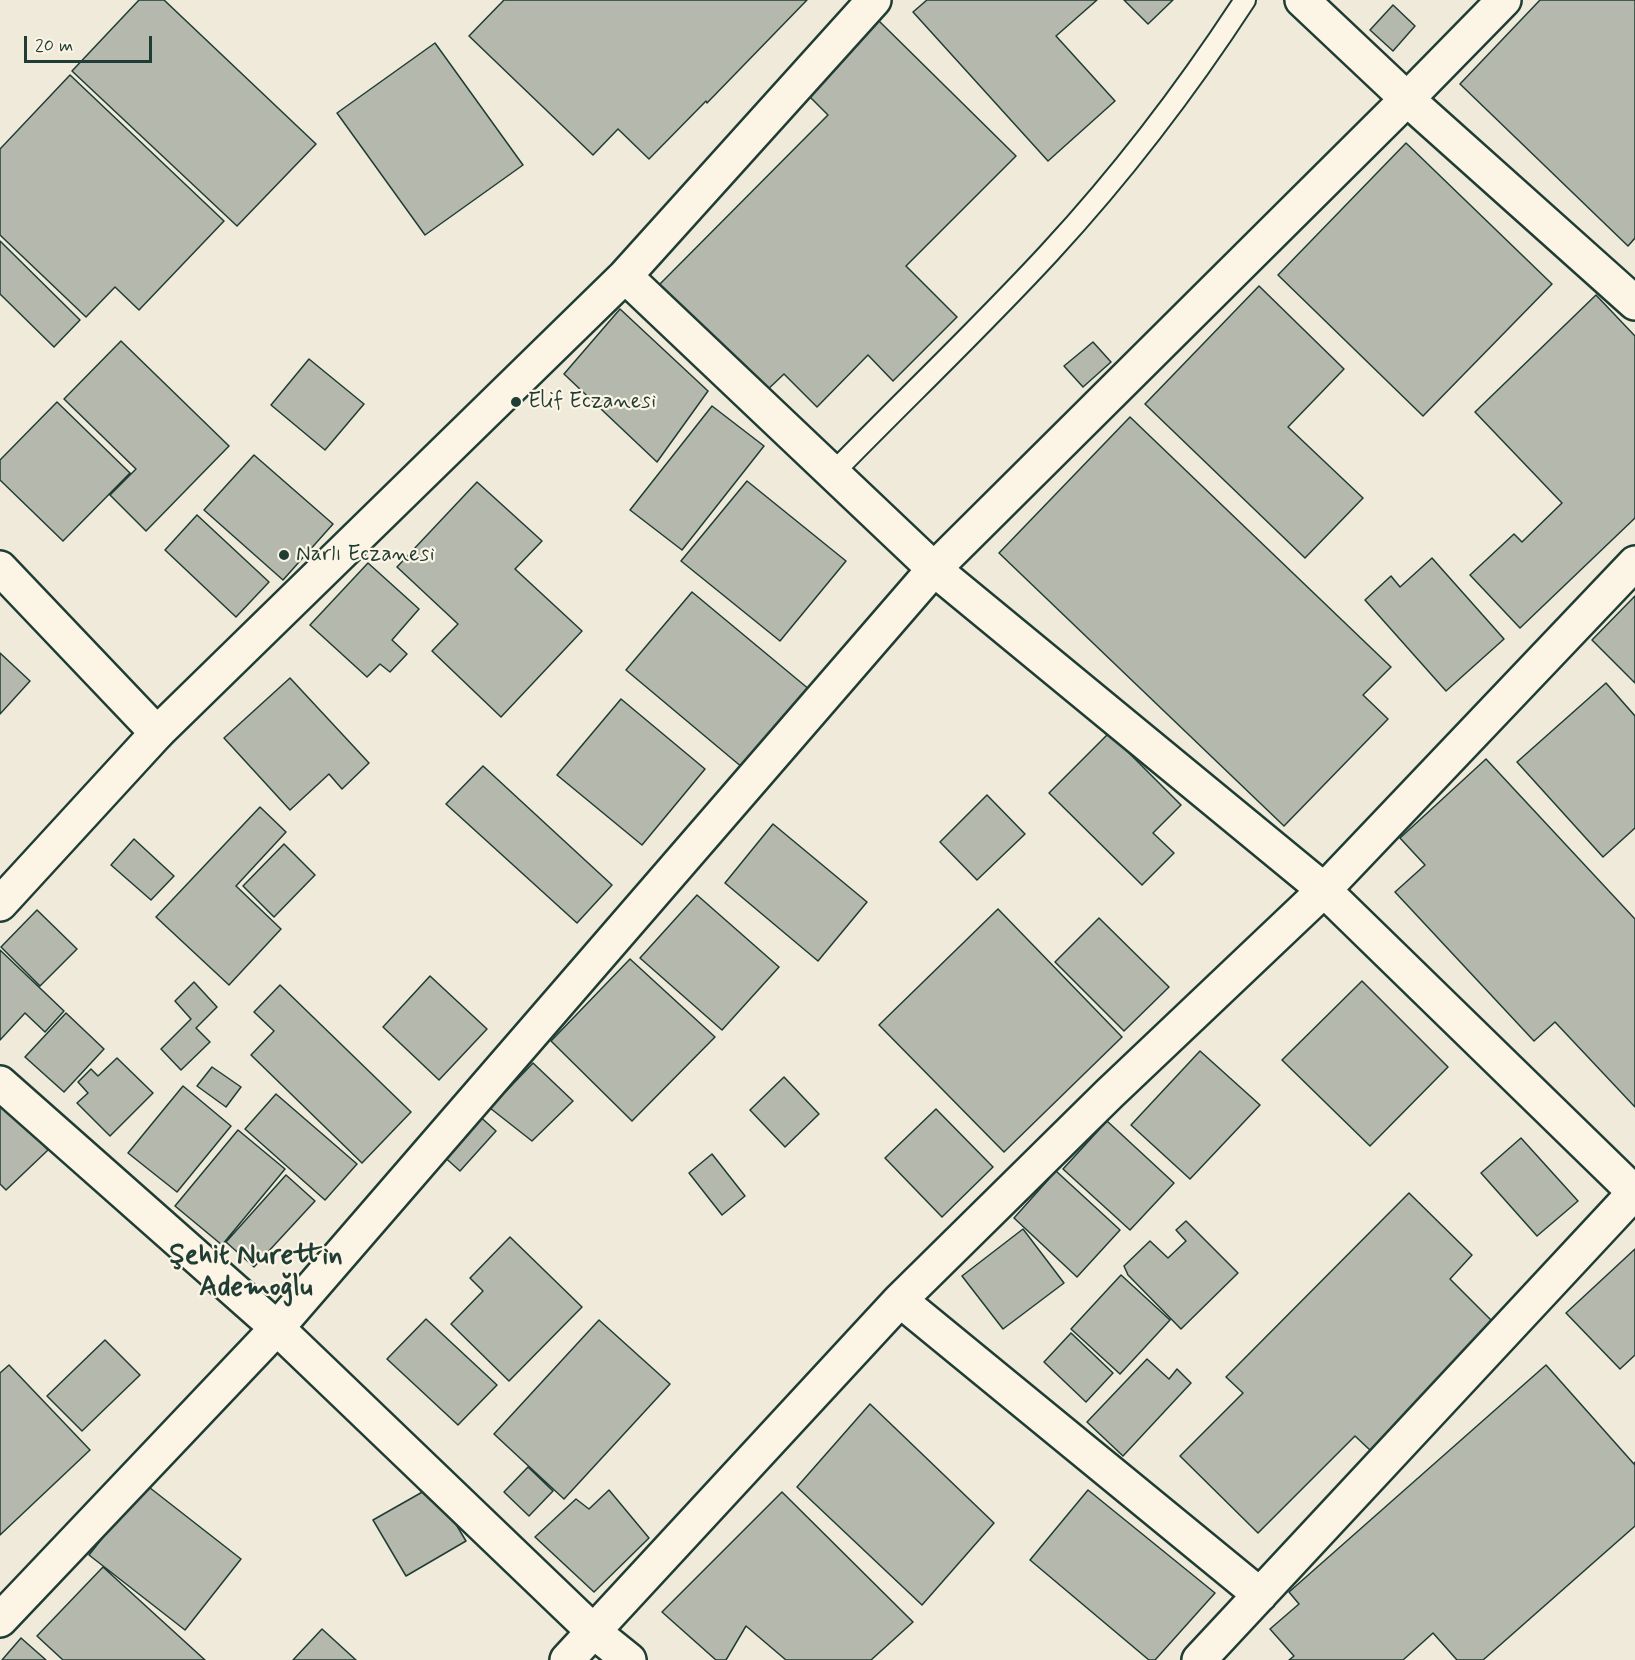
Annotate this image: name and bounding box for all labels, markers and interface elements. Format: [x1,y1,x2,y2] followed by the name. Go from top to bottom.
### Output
[27,24,154,62] scale bar
[35,34,73,58] text: 20 m
[528,389,656,415] place label: Elif Eczanesi
[509,395,523,409] marker: Elif Eczanesi
[296,542,435,568] place label: Narlı Eczanesi
[277,548,291,562] marker: Narlı Eczanesi
[169,1240,343,1306] district label: Şehit Nurettin Ademoğlu

